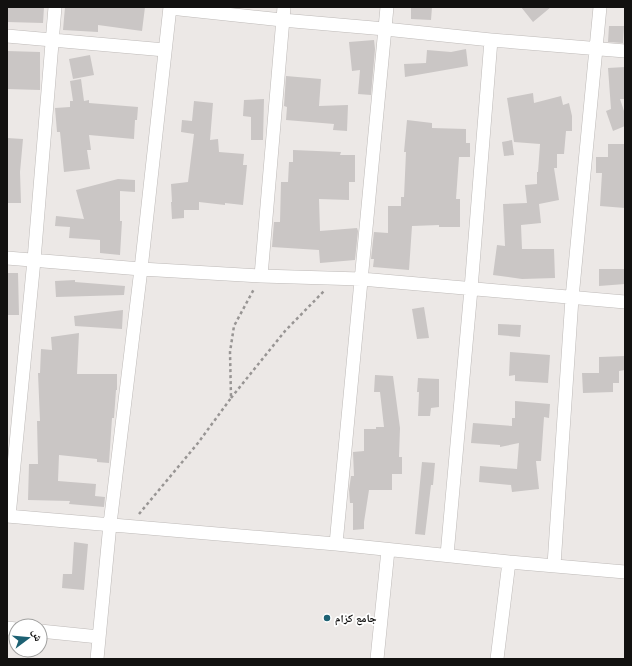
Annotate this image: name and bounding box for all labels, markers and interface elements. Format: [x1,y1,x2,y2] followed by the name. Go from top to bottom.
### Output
[335,611,377,626] place label: جامع كزام
[322,613,332,623] marker: جامع كزام
[8,618,48,658] north arrow
[28,628,46,643] text: ش

